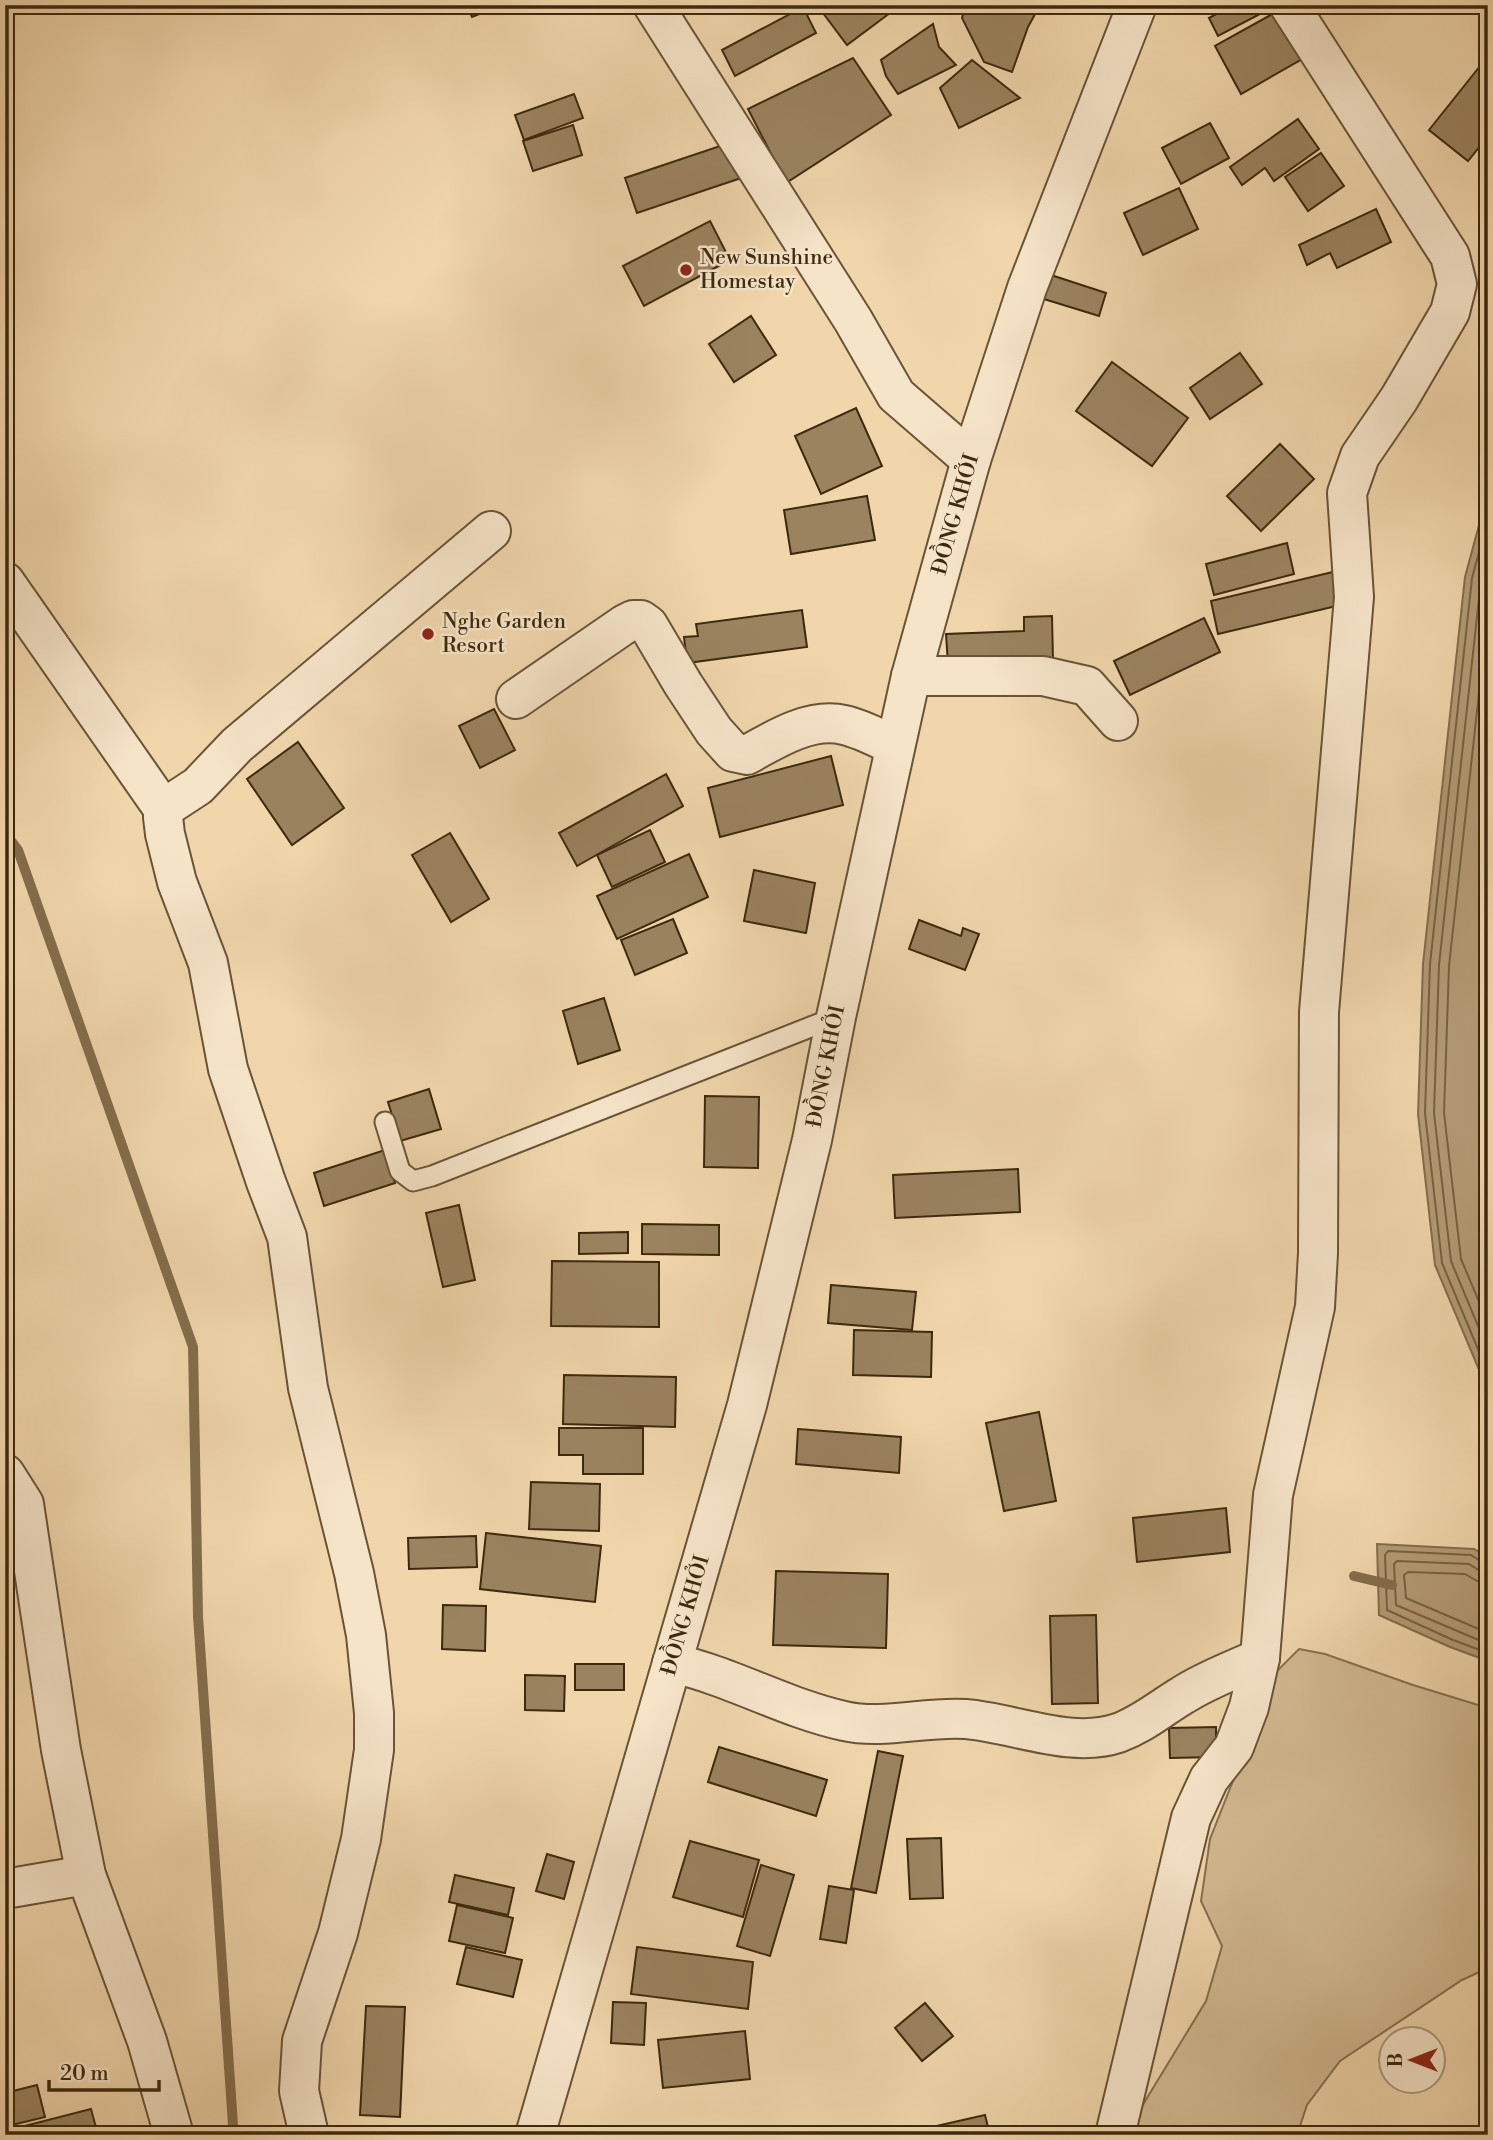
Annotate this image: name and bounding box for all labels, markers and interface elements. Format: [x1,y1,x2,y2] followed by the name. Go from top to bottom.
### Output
[700,245,833,295] place label: New Sunshine Homestay
[678,262,694,278] marker: New Sunshine Homestay
[926,451,985,578] street label: ĐỒNG KHỞI
[442,609,566,659] place label: Nghe Garden Resort
[420,626,436,642] marker: Nghe Garden Resort
[800,1003,851,1130] street label: ĐỒNG KHỞI
[656,1552,716,1679] street label: ĐỒNG KHỞI
[1378,2024,1448,2094] north arrow
[49,2049,159,2093] scale bar
[1384,2053,1408,2067] text: B
[60,2061,109,2087] text: 20 m

